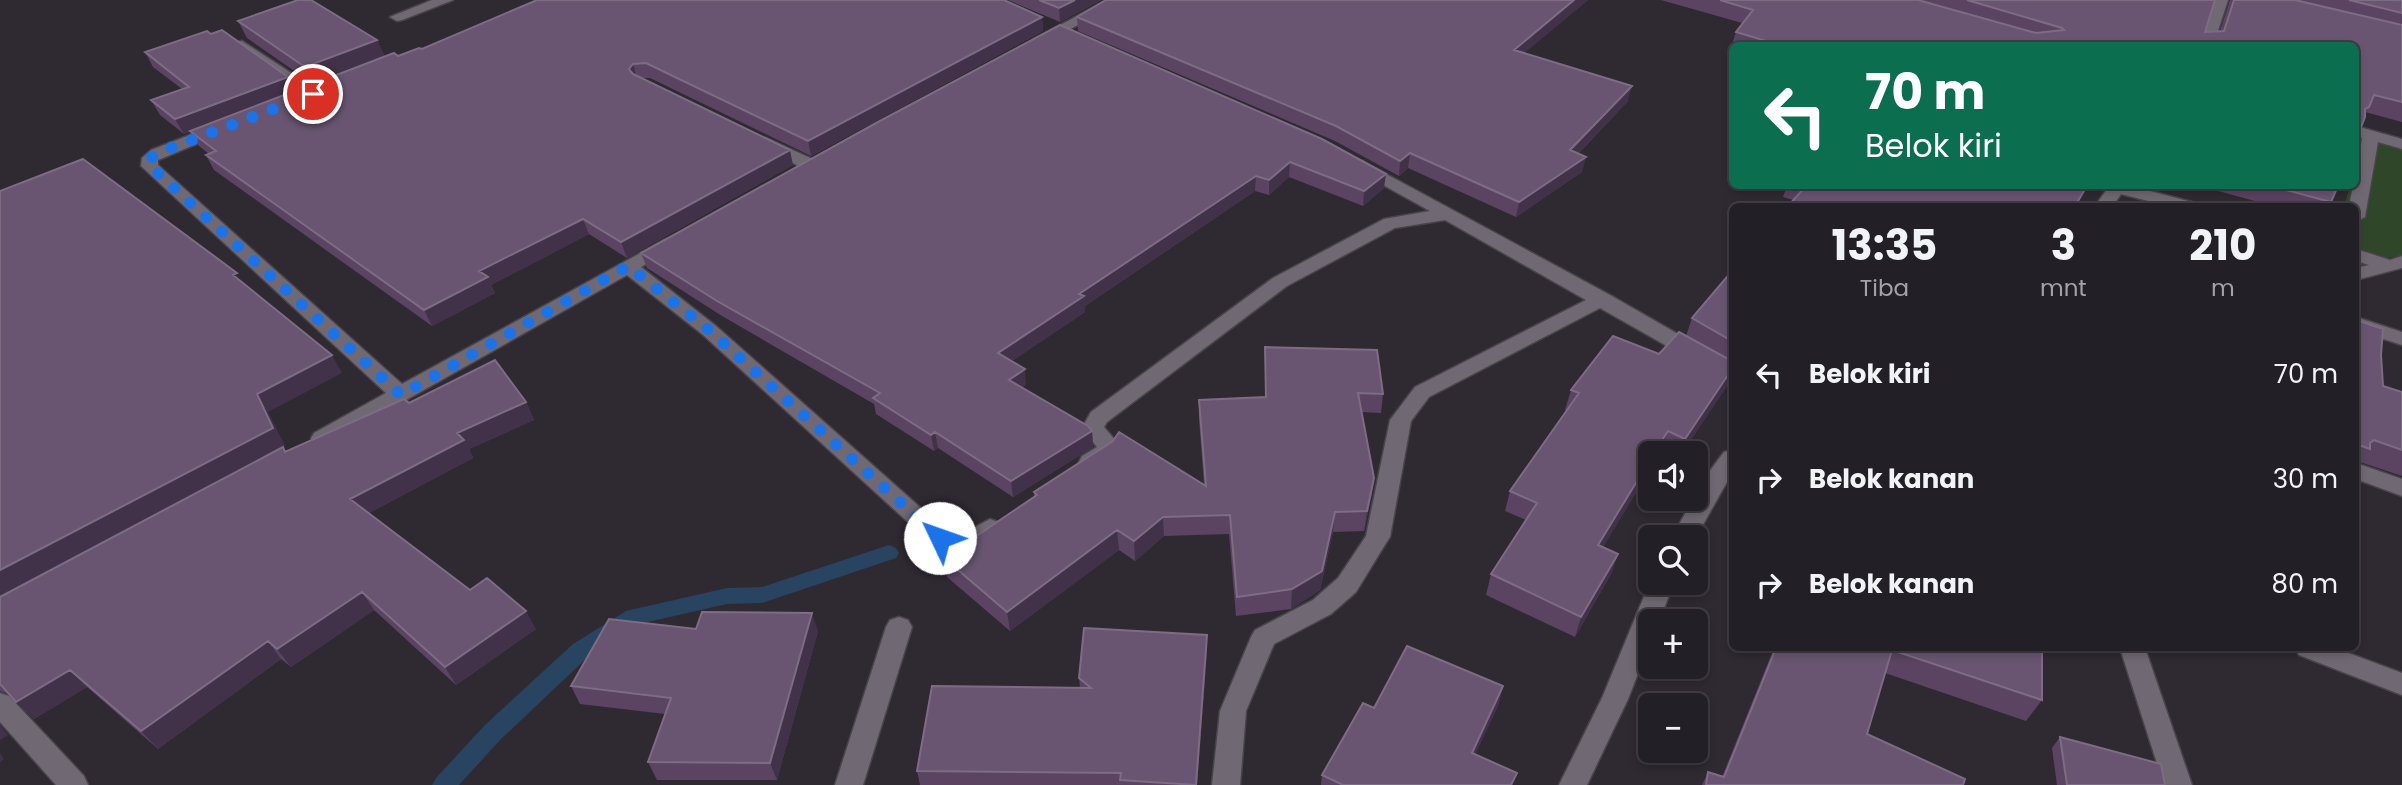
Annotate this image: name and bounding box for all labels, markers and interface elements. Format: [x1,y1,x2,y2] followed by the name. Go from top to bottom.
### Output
[1865,58,1985,126] text: 70 m
[283,64,343,124] pin
[1750,70,1841,161] icon: left
[294,75,332,113] icon: arrive
[1865,123,2002,168] text: Belok kiri
[1832,216,1937,275] text: 13:35
[2051,216,2076,275] text: 3
[2189,216,2256,275] text: 210
[1860,272,1909,304] text: Tiba
[2040,272,2087,304] text: mnt
[2211,272,2235,304] text: m
[1750,356,1788,394] icon: left
[1809,356,1931,392] text: Belok kiri
[2274,356,2338,392] text: 70 m
[1638,441,1708,763] map controls
[1638,441,1708,511] button: sound
[1750,461,1788,499] icon: right
[1809,461,1974,497] text: Belok kanan
[2273,461,2338,497] text: 30 m
[903,501,977,575] position arrow
[1638,525,1708,595] button: search
[1750,566,1788,604] icon: right
[1809,566,1974,602] text: Belok kanan
[2272,566,2338,602] text: 80 m
[1638,609,1708,679] button: +
[1638,693,1708,763] button: −

